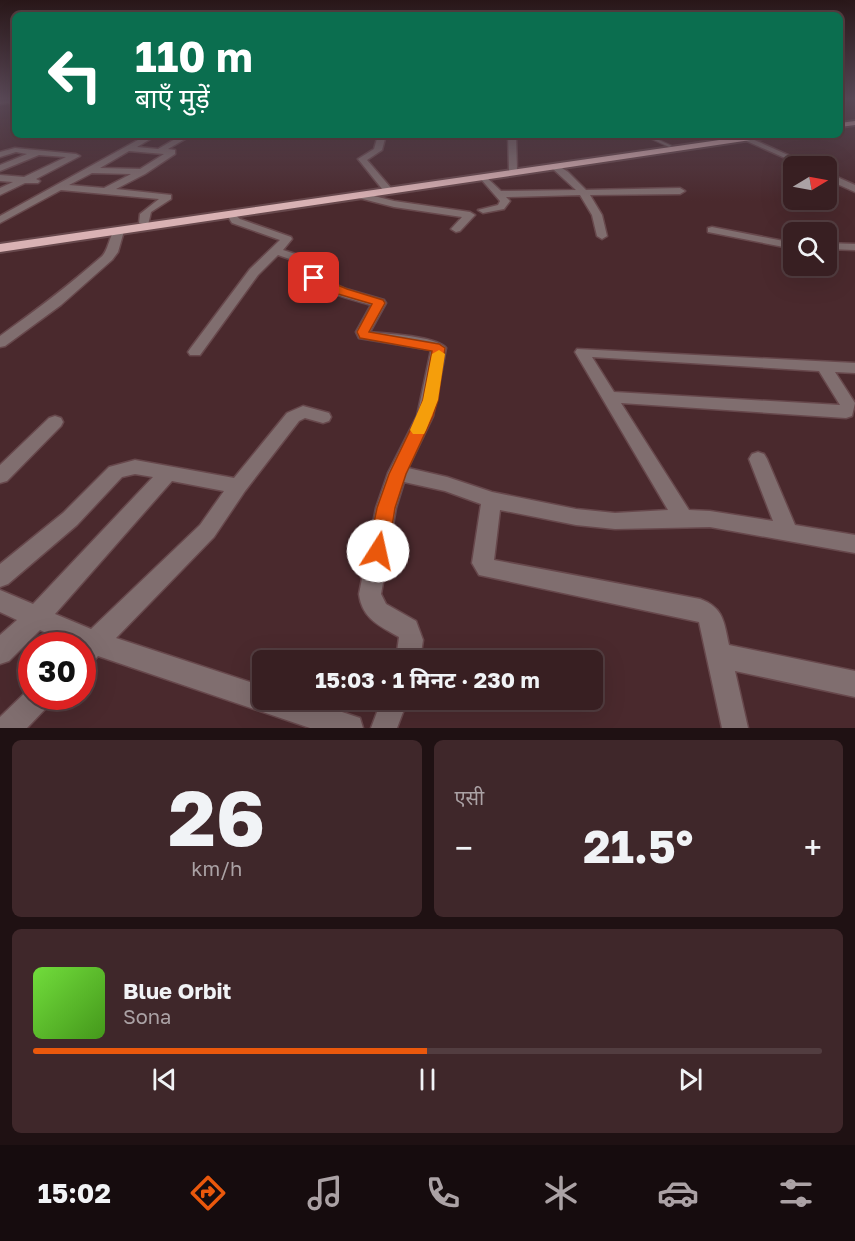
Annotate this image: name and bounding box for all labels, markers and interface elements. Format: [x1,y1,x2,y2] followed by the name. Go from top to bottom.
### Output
[135,31,253,81] text: 110 m
[36,36,114,114] icon: left
[135,82,210,114] text: बाएँ मुड़ें
[783,156,837,210] north arrow
[783,156,837,276] map controls
[783,222,837,276] button: search
[288,252,339,303] pin
[297,261,330,294] icon: arrive
[346,519,410,583] position arrow
[18,632,96,710] speed limit sign: 30
[315,666,540,693] text: 15:03 · 1 मिनट · 230 m
[168,770,265,863] text: 26
[455,785,484,809] text: एसी
[583,819,693,873] text: 21.5°
[455,828,473,867] text: −
[804,828,822,867] text: +
[191,856,242,880] text: km/h
[123,977,231,1004] text: Blue Orbit
[123,1004,171,1028] text: Sona
[148,1063,181,1096] icon: previous
[411,1063,444,1096] icon: pause
[674,1063,707,1096] icon: next
[187,1172,229,1214] icon: directions
[304,1172,346,1214] icon: music
[422,1172,464,1214] icon: phone
[540,1172,582,1214] icon: climate
[657,1172,699,1214] icon: car
[775,1172,817,1214] icon: filters
[38,1177,111,1209] text: 15:02

